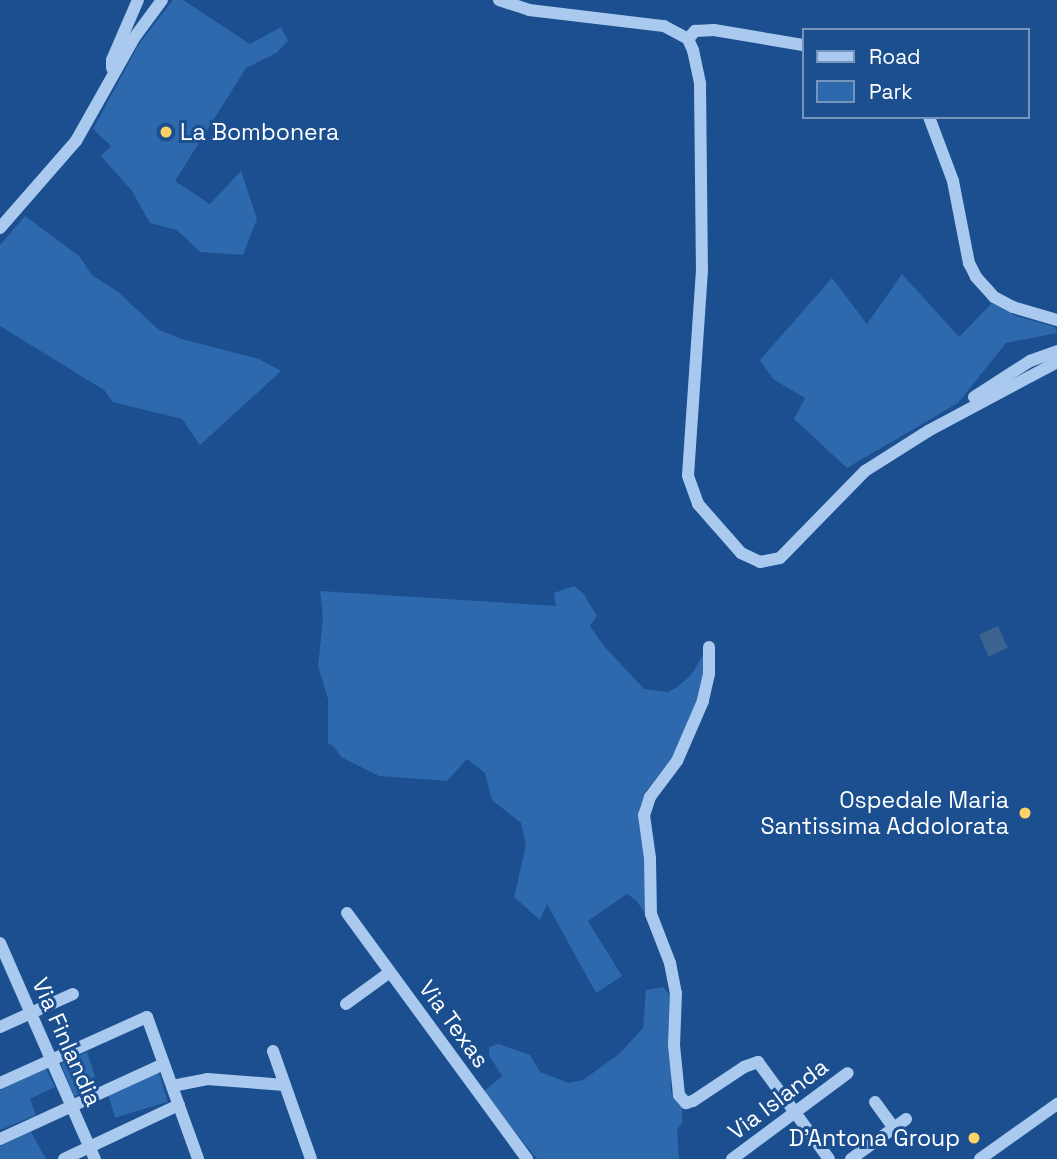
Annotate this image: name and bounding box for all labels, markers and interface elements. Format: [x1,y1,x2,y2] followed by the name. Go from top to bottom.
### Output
[802,28,1029,119] legend
[869,43,921,70] text: Road
[869,78,913,105] text: Park
[180,118,339,146] place label: La Bombonera
[158,124,174,140] marker: La Bombonera
[760,786,1009,840] place label: Ospedale Maria Santissima Addolorata
[1015,803,1035,823] marker: Ospedale Maria Santissima Addolorata
[26,973,108,1111] street label: Via Finlandia
[413,975,495,1073] street label: Via Texas
[723,1053,833,1145] street label: Via Islanda
[789,1124,960,1152] place label: D'Antona Group
[966,1130,982,1146] marker: D'Antona Group

